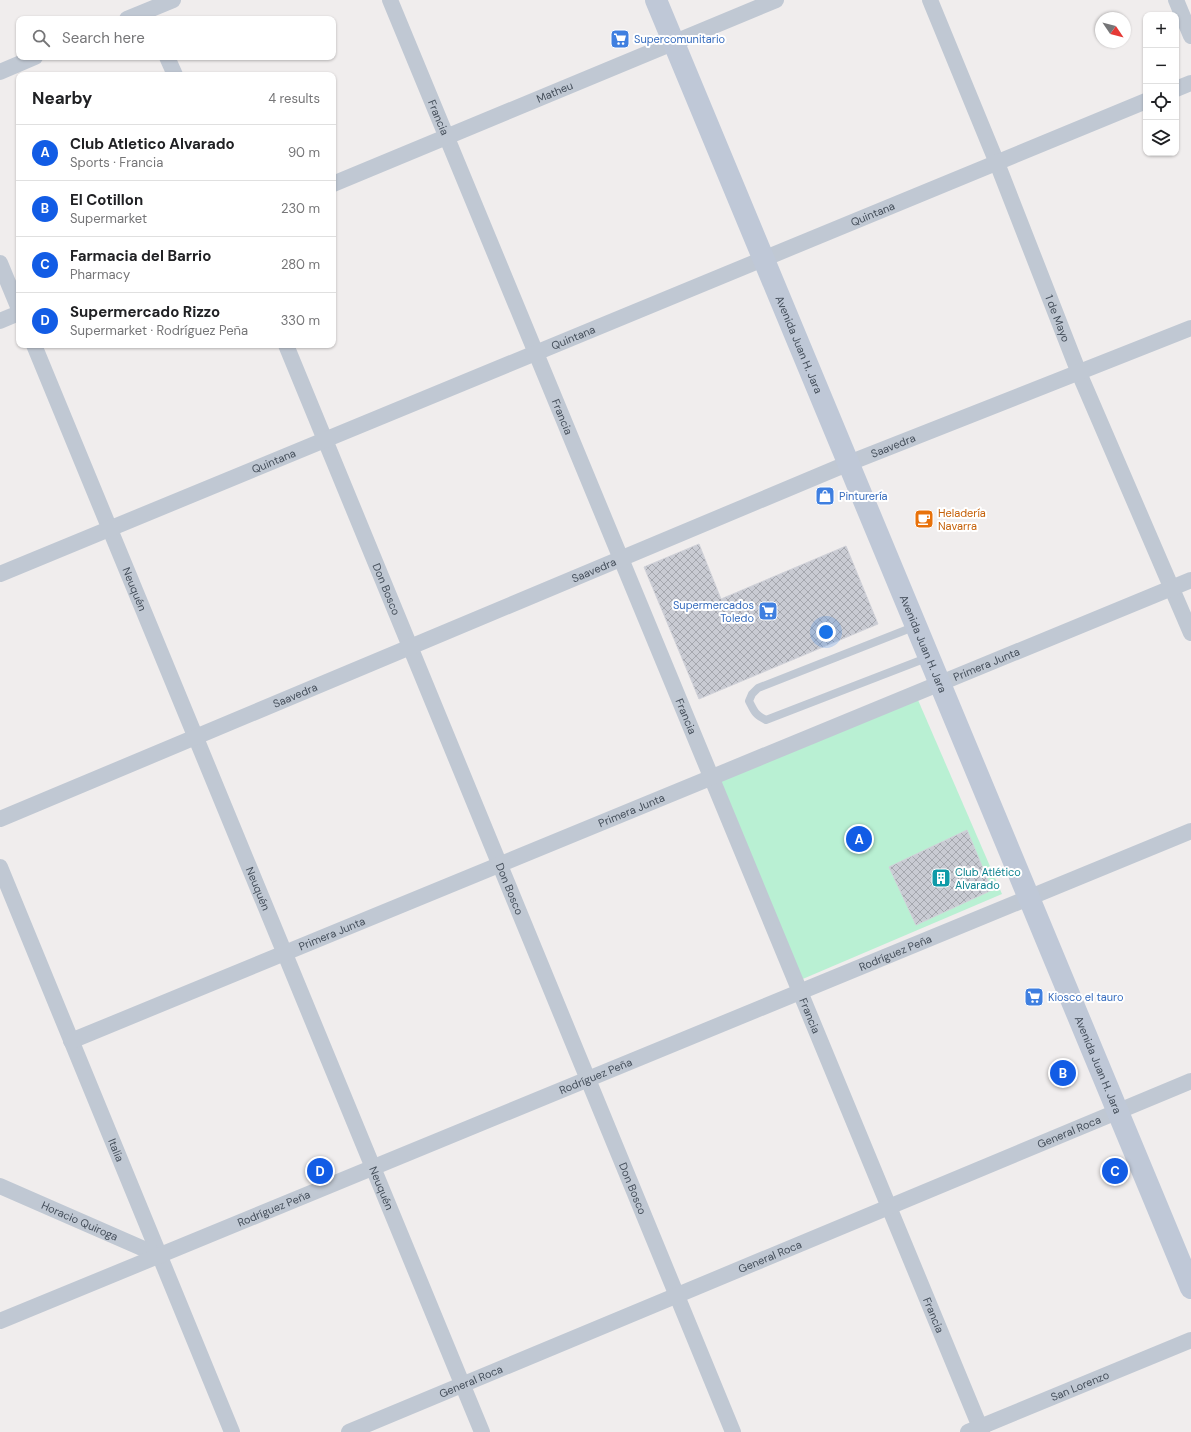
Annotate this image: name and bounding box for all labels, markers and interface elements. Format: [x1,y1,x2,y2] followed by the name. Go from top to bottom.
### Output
[1095,12,1131,48] north arrow
[1143,12,1179,156] map controls
[1143,12,1179,48] button: +
[16,16,336,60] search box
[30,27,52,49] icon: search
[62,28,145,48] text: Search here
[609,28,631,50] supermarket icon: Supercomunitario
[634,32,725,46] place label: Supercomunitario
[1143,48,1179,84] button: −
[534,78,575,106] street label: Matheu
[1143,84,1179,120] button: locate
[32,87,92,109] text: Nearby
[268,90,320,107] text: 4 results
[425,98,452,137] street label: Francia
[1143,120,1179,156] button: layers
[70,134,235,154] text: Club Atletico Alvarado
[40,144,50,161] text: A
[288,144,320,161] text: 90 m
[70,154,163,171] text: Sports · Francia
[70,190,143,210] text: El Cotillon
[848,199,897,229] street label: Quintana
[41,200,49,217] text: B
[281,200,320,217] text: 230 m
[70,210,147,227] text: Supermarket
[70,246,211,266] text: Farmacia del Barrio
[40,256,50,273] text: C
[281,256,320,273] text: 280 m
[70,266,130,283] text: Pharmacy
[773,293,826,395] street label: Avenida Juan H. Jara
[1042,293,1073,344] street label: 1 de Mayo
[70,302,220,322] text: Supermercado Rizzo
[40,312,50,329] text: D
[281,312,320,329] text: 330 m
[70,322,248,339] text: Supermarket · Rodríguez Peña
[549,322,597,353] street label: Quintana
[549,397,576,437] street label: Francia
[869,430,917,461] street label: Saavedra
[249,446,298,476] street label: Quintana
[814,485,836,507] shop icon: Pinturería
[839,489,888,503] place label: Pinturería
[938,506,986,533] place label: Heladería Navarra
[913,508,935,530] cafe icon: Heladería Navarra
[570,554,618,585] street label: Saavedra
[369,561,403,617] street label: Don Bosco
[119,565,150,613] street label: Neuquén
[897,593,950,695] street label: Avenida Juan H. Jara
[673,598,754,625] place label: Supermercados Toledo
[757,600,779,622] supermarket icon: Supermercados Toledo
[816,622,836,642] your location
[951,644,1022,684] street label: Primera Junta
[271,680,319,711] street label: Saavedra
[673,696,700,736] street label: Francia
[596,790,667,830] street label: Primera Junta
[846,824,872,854] pin: A
[493,861,527,917] street label: Don Bosco
[243,865,273,913] street label: Neuquén
[955,865,1021,892] place label: Club Atlético Alvarado
[930,867,952,889] building icon: Club Atlético Alvarado
[296,914,367,954] street label: Primera Junta
[857,931,934,974] street label: Rodríguez Peña
[1023,986,1045,1008] supermarket icon: Kiosco el tauro
[1048,990,1123,1004] place label: Kiosco el tauro
[796,996,823,1036] street label: Francia
[1072,1014,1125,1116] street label: Avenida Juan H. Jara
[557,1055,634,1097] street label: Rodríguez Peña
[1050,1058,1076,1088] pin: B
[1035,1112,1103,1151] street label: General Roca
[105,1136,127,1164] street label: Italia
[307,1156,333,1186] pin: D
[1102,1156,1128,1186] pin: C
[616,1160,650,1217] street label: Don Bosco
[366,1164,397,1212] street label: Neuquén
[235,1187,312,1230] street label: Rodríguez Peña
[39,1198,120,1244] street label: Horacio Quiroga
[736,1237,804,1276] street label: General Roca
[920,1295,947,1335] street label: Francia
[437,1362,505,1401] street label: General Roca
[1049,1368,1111,1404] street label: San Lorenzo

